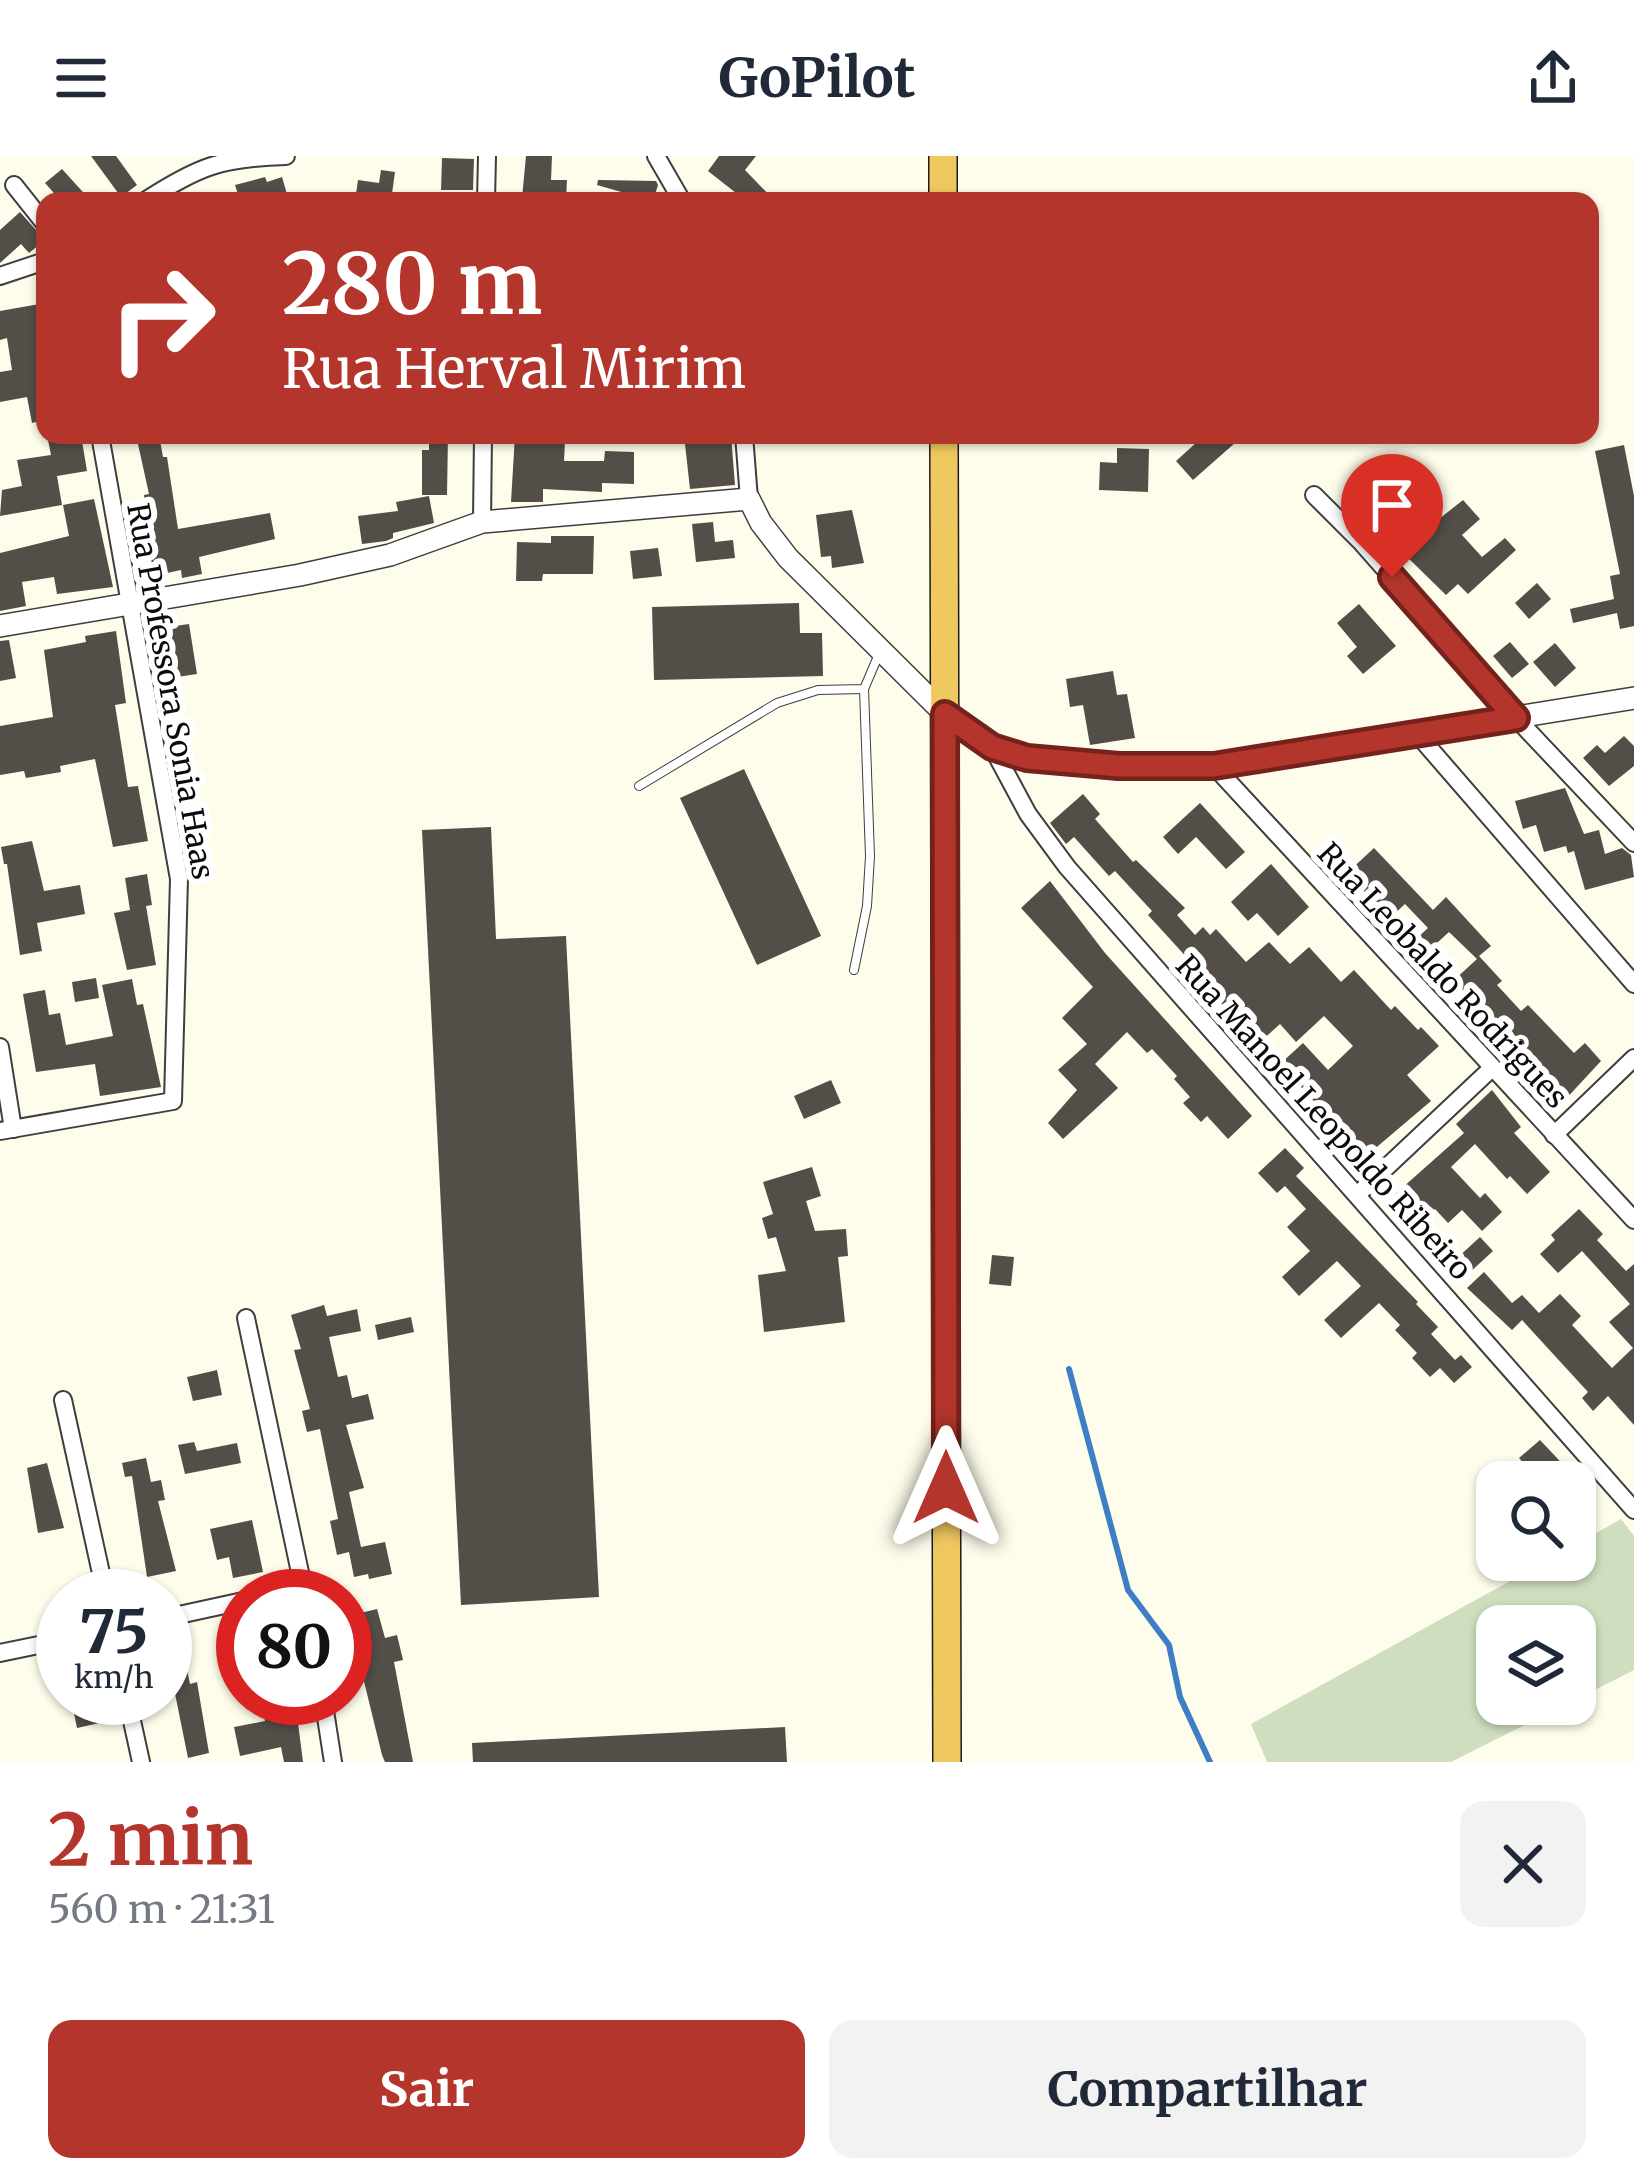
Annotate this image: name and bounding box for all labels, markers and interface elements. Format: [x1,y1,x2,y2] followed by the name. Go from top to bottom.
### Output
[719,44,915,112] text: GoPilot
[48,45,114,111] icon: menu
[1520,45,1586,111] icon: share
[282,231,542,337] text: 280 m
[84,240,240,396] icon: right
[282,335,746,403] text: Rua Herval Mirim
[1341,454,1443,577] pin
[1359,472,1425,538] icon: arrive
[119,500,223,882] street label: Rua Professora Sonia Haas
[1310,834,1576,1116] street label: Rua Leobaldo Rodrigues
[1168,947,1480,1287] street label: Rua Manoel Leopoldo Ribeiro
[883,1425,1009,1551] position arrow
[1476,1461,1596,1725] map controls
[1476,1461,1596,1581] button: search
[216,1569,372,1725] speed limit sign: 80
[79,1594,149,1669] text: 75
[1476,1605,1596,1725] button: layers
[74,1658,154,1696] text: km/h
[48,1794,253,1885] text: 2 min
[1460,1801,1586,1927] button: close
[48,1885,275,1934] text: 560 m · 21:31
[48,2020,805,2158] button: Sair
[829,2020,1586,2158] button: Compartilhar

